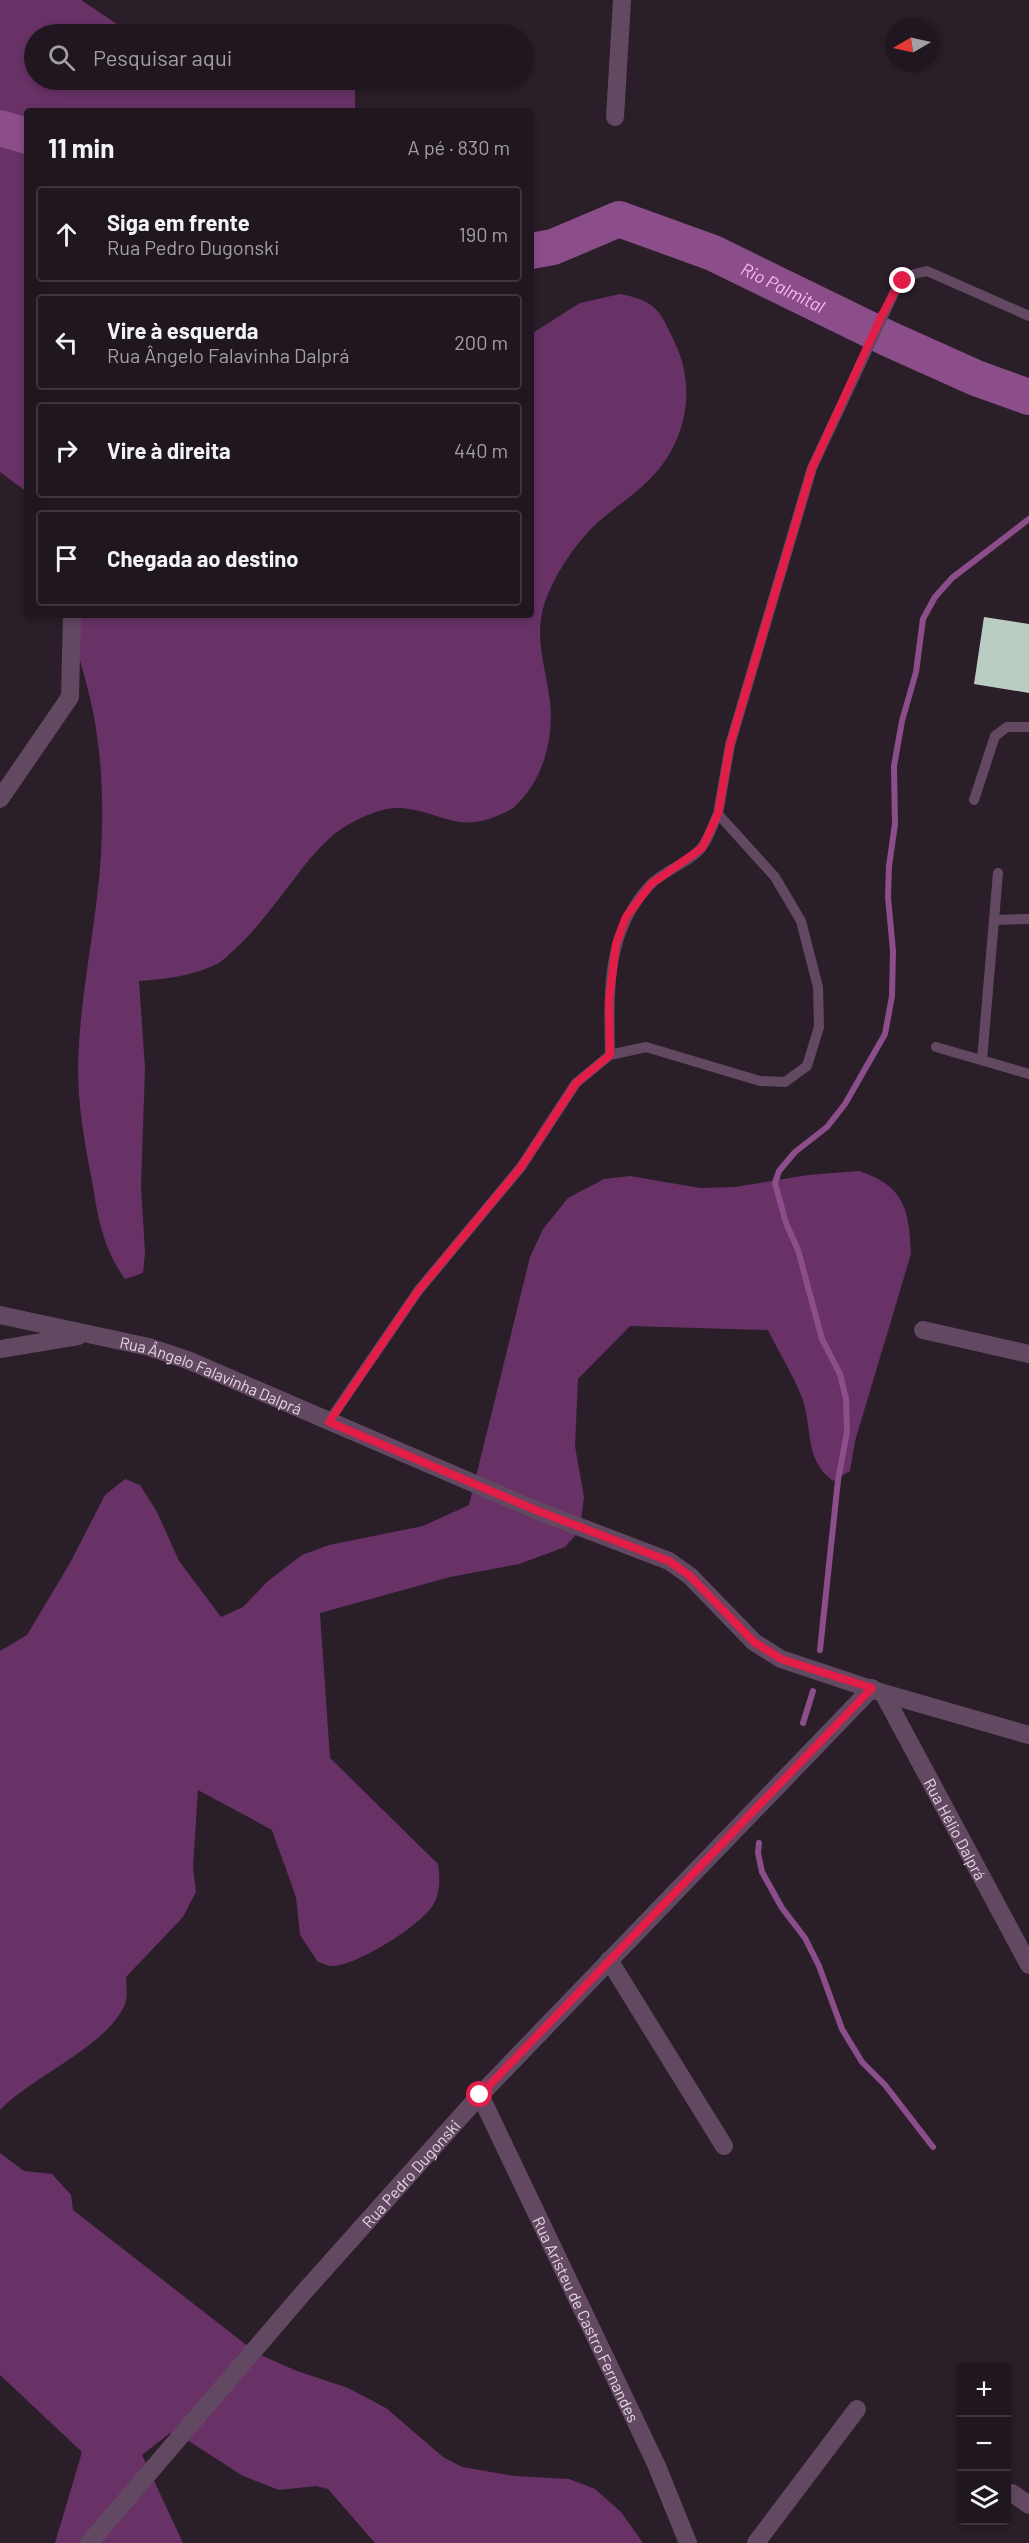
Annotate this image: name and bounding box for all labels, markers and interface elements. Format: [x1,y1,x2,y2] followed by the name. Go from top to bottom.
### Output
[885,18,939,72] north arrow
[24,24,534,90] search box
[45,41,78,74] icon: search
[93,44,232,70] text: Pesquisar aqui
[48,132,114,163] text: 11 min
[408,135,510,159] text: A pé · 830 m
[107,209,250,235] text: Siga em frente
[50,218,83,251] icon: ahead
[459,222,508,246] text: 190 m
[107,235,279,259] text: Rua Pedro Dugonski
[738,257,829,317] water label: Rio Palmital
[889,267,915,293] route end
[107,317,258,343] text: Vire à esquerda
[50,326,83,359] icon: left
[454,330,508,354] text: 200 m
[107,343,350,367] text: Rua Ângelo Falavinha Dalprá
[50,434,83,467] icon: right
[107,437,231,463] text: Vire à direita
[454,438,508,462] text: 440 m
[50,542,83,575] icon: arrive
[107,545,298,571] text: Chegada ao destino
[118,1332,305,1418] street label: Rua Ângelo Falavinha Dalprá
[921,1774,991,1883] street label: Rua Hélio Dalprá
[466,2081,492,2107] route start
[357,2115,463,2231] street label: Rua Pedro Dugonski
[530,2213,644,2425] street label: Rua Aristeu de Castro Fernandes
[957,2363,1011,2525] map controls
[957,2363,1011,2417] button: +
[957,2417,1011,2471] button: −
[957,2471,1011,2525] button: layers

